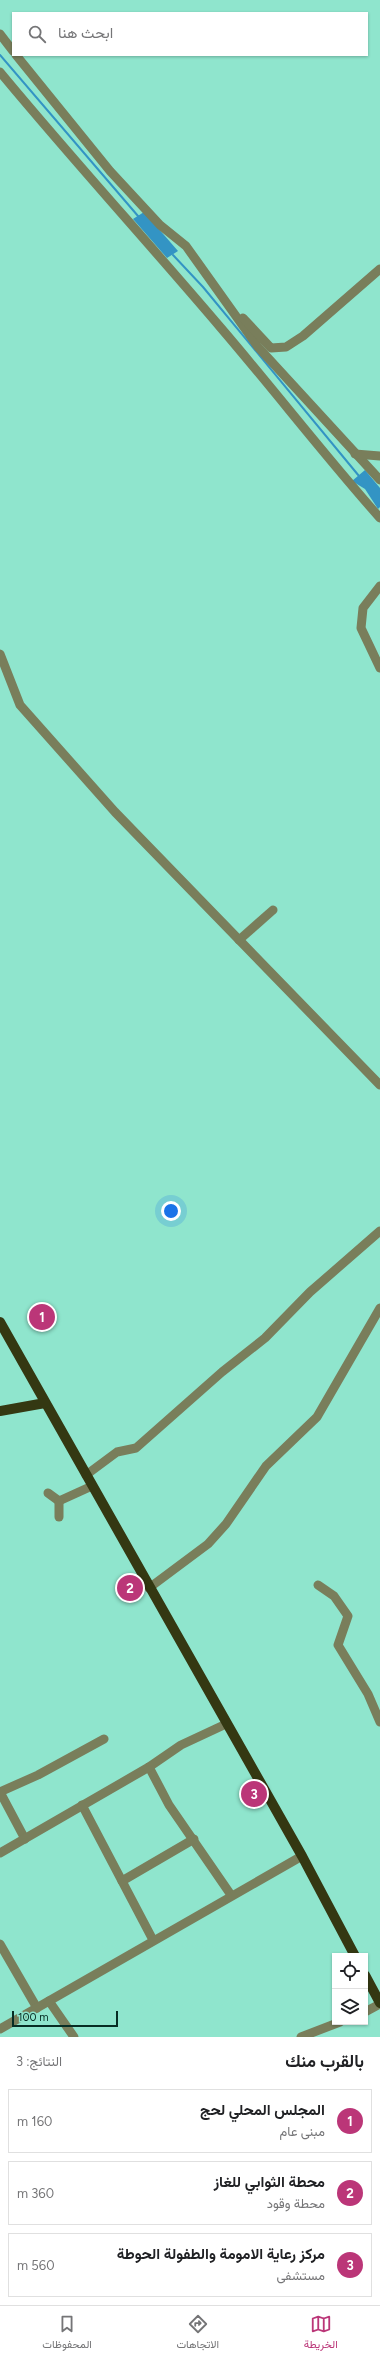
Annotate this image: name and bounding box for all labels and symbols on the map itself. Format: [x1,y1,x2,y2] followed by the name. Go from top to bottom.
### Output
[161,1201,181,1221] your location
[29,1302,55,1332] pin: 1
[117,1573,143,1603] pin: 2
[241,1779,267,1809] pin: 3
[12,2009,118,2028] scale bar

